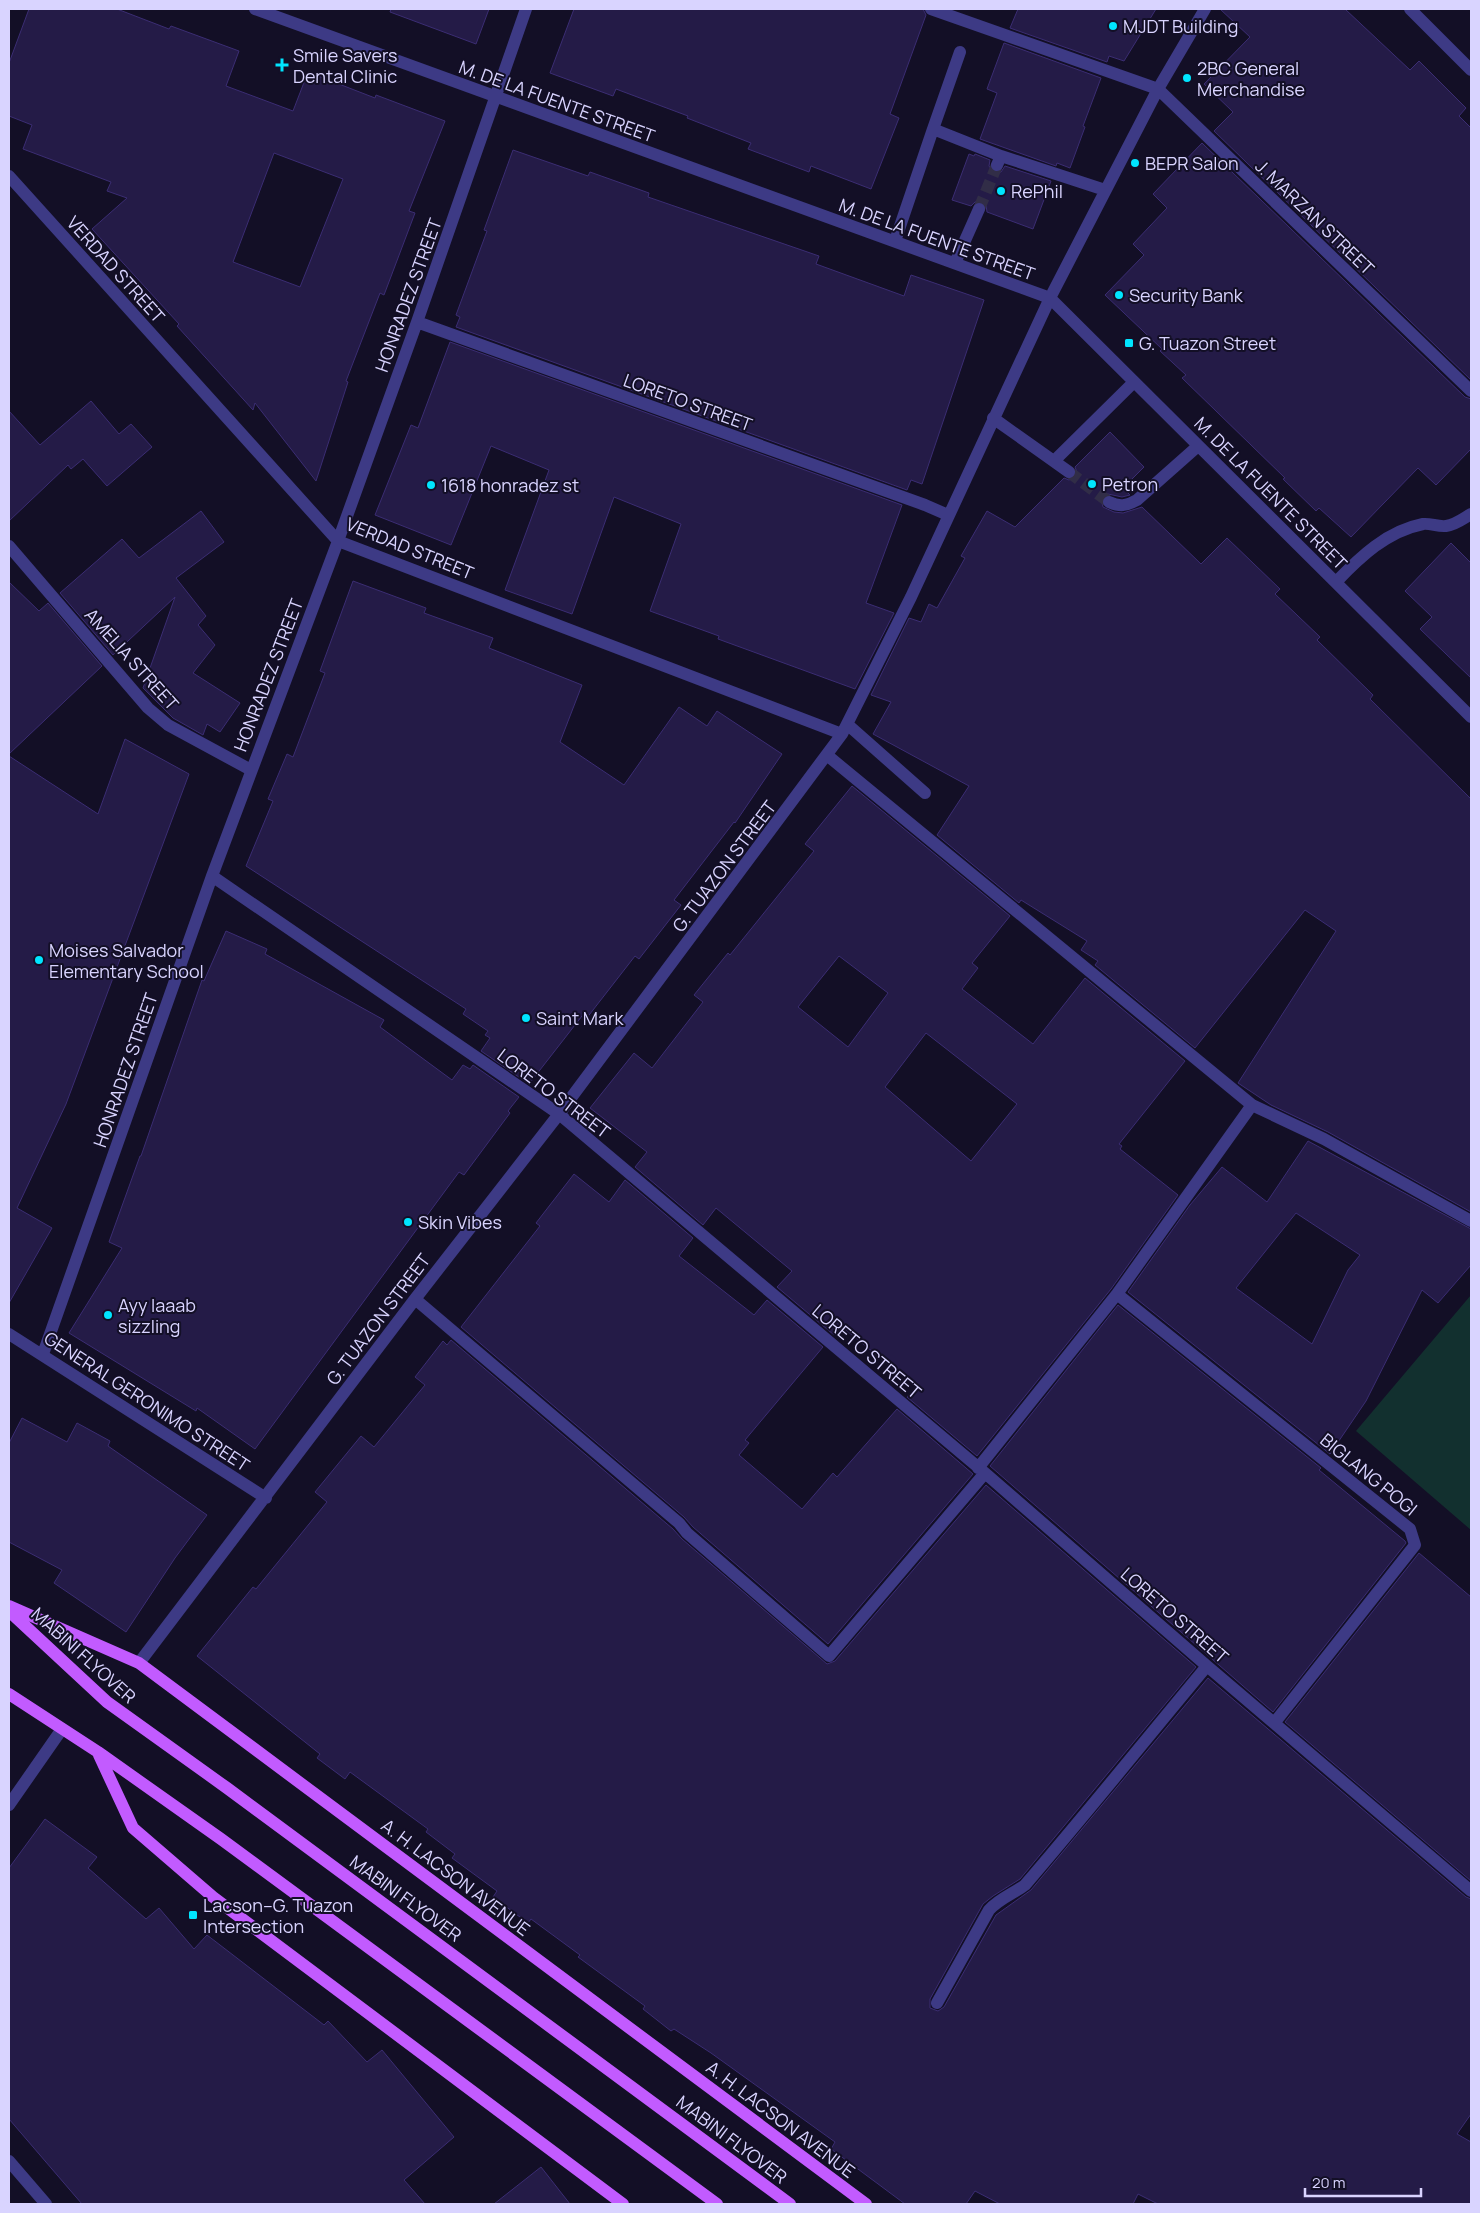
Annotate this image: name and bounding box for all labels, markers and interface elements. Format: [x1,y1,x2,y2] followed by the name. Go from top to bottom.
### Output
[1123,14,1238,38] place label: MJDT Building
[1107,20,1119,32] marker: MJDT Building
[293,43,398,88] place label: Smile Savers Dental Clinic
[456,54,658,148] street label: M. DE LA FUENTE STREET
[1197,56,1305,101] place label: 2BC General Merchandise
[275,58,289,72] marker: Smile Savers Dental Clinic
[1181,72,1193,84] marker: 2BC General Merchandise
[1145,151,1239,175] place label: BEPR Salon
[1250,154,1380,280] street label: J. MARZAN STREET
[1129,157,1141,169] marker: BEPR Salon
[1011,179,1063,203] place label: RePhil
[995,185,1007,197] marker: RePhil
[836,192,1038,286] street label: M. DE LA FUENTE STREET
[62,211,171,328] street label: VERDAD STREET
[369,215,447,375] street label: HONRADEZ STREET
[1129,283,1244,307] place label: Security Bank
[1113,289,1125,301] marker: Security Bank
[1139,331,1276,355] place label: G. Tuazon Street
[1123,337,1135,349] marker: G. Tuazon Street
[620,368,756,436] street label: LORETO STREET
[1189,411,1353,575] street label: M. DE LA FUENTE STREET
[1102,472,1158,496] place label: Petron
[441,473,579,497] place label: 1618 honradez st
[1086,478,1098,490] marker: Petron
[425,479,437,491] marker: 1618 honradez st
[343,511,478,585] street label: VERDAD STREET
[228,595,308,755] street label: HONRADEZ STREET
[80,603,184,715] street label: AMELIA STREET
[667,795,781,937] street label: G. TUAZON STREET
[49,938,204,983] place label: Moises Salvador Elementary School
[33,954,45,966] marker: Moises Salvador Elementary School
[87,989,163,1150] street label: HONRADEZ STREET
[536,1006,624,1030] place label: Saint Mark
[520,1012,532,1024] marker: Saint Mark
[493,1043,615,1143] street label: LORETO STREET
[418,1210,502,1234] place label: Skin Vibes
[402,1216,414,1228] marker: Skin Vibes
[321,1248,435,1390] street label: G. TUAZON STREET
[118,1293,196,1338] place label: Ayy laaab sizzling
[807,1298,927,1404] street label: LORETO STREET
[102,1309,114,1321] marker: Ayy laaab sizzling
[40,1326,254,1477] street label: GENERAL GERONIMO STREET
[1316,1428,1422,1520] street label: BIGLANG POGI
[1116,1562,1234,1669] street label: LORETO STREET
[27,1602,141,1708] street label: MABINI FLYOVER
[377,1813,535,1941] street label: A. H. LACSON AVENUE
[345,1849,467,1947] street label: MABINI FLYOVER
[203,1893,353,1938] place label: Lacson–G. Tuazon Intersection
[187,1909,199,1921] marker: Lacson–G. Tuazon Intersection
[702,2055,860,2183] street label: A. H. LACSON AVENUE
[672,2090,792,2188] street label: MABINI FLYOVER
[1305,2166,1421,2198] scale bar
[1312,2172,1345,2193] text: 20 m

